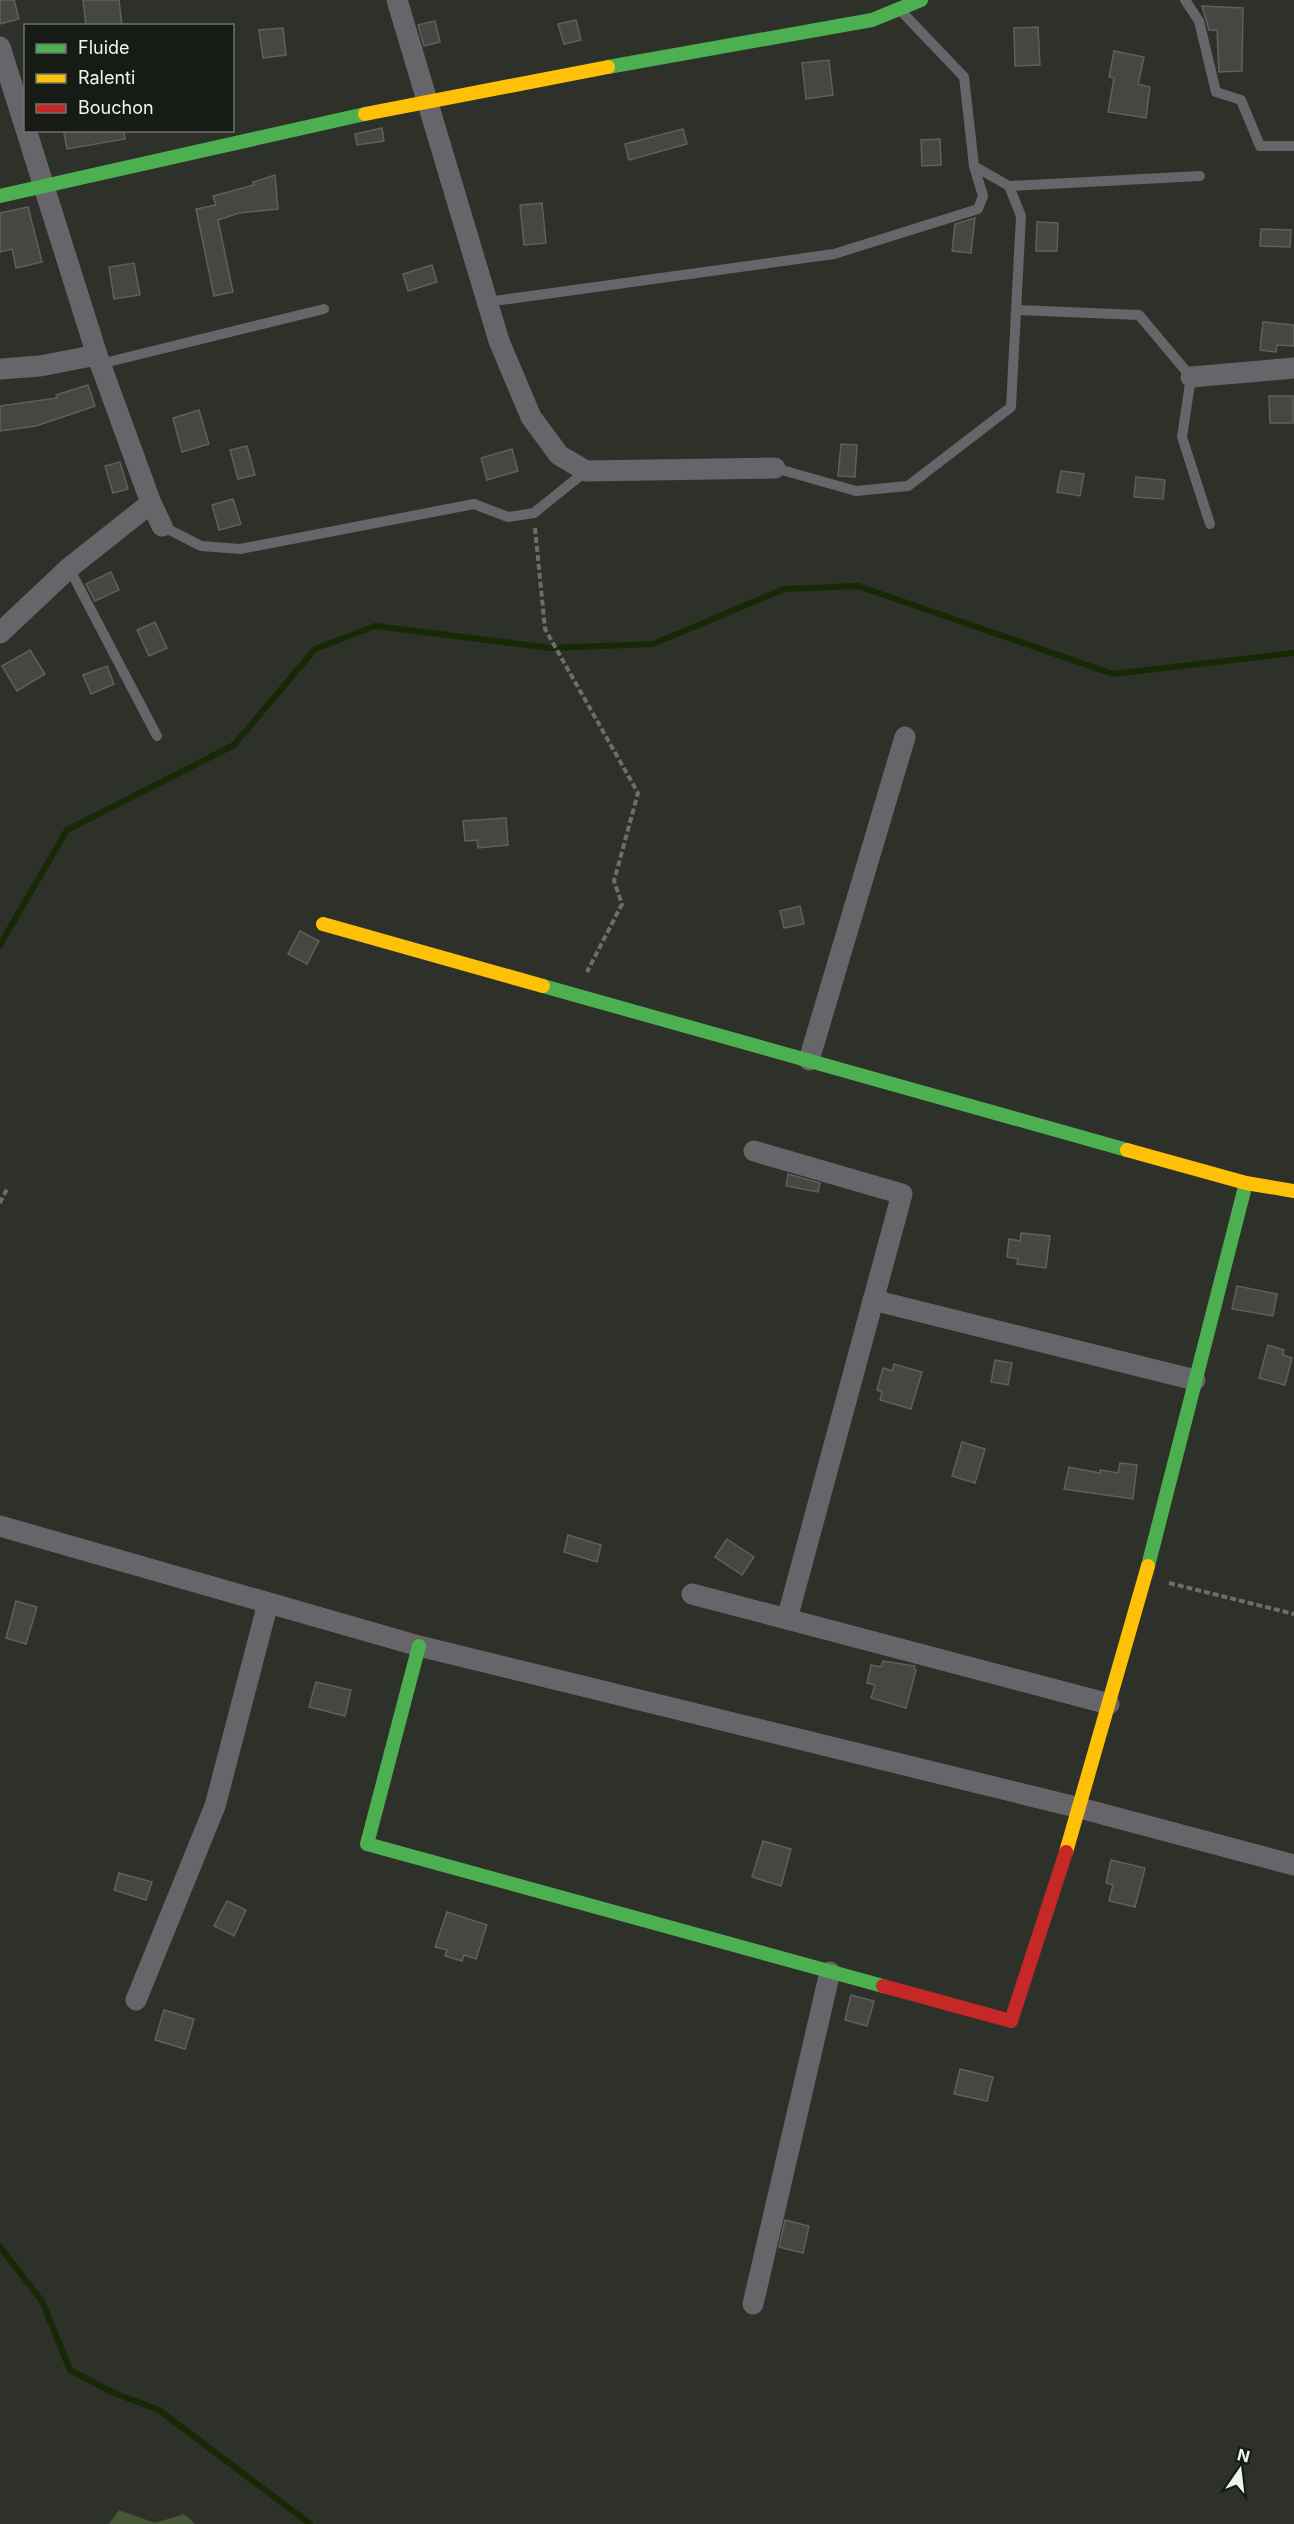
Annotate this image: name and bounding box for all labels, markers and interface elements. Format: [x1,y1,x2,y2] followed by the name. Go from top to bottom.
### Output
[24,24,234,132] legend
[78,37,130,58] text: Fluide
[78,67,135,88] text: Ralenti
[78,97,154,118] text: Bouchon
[1210,2440,1270,2500] north arrow
[1235,2444,1252,2467] text: N

